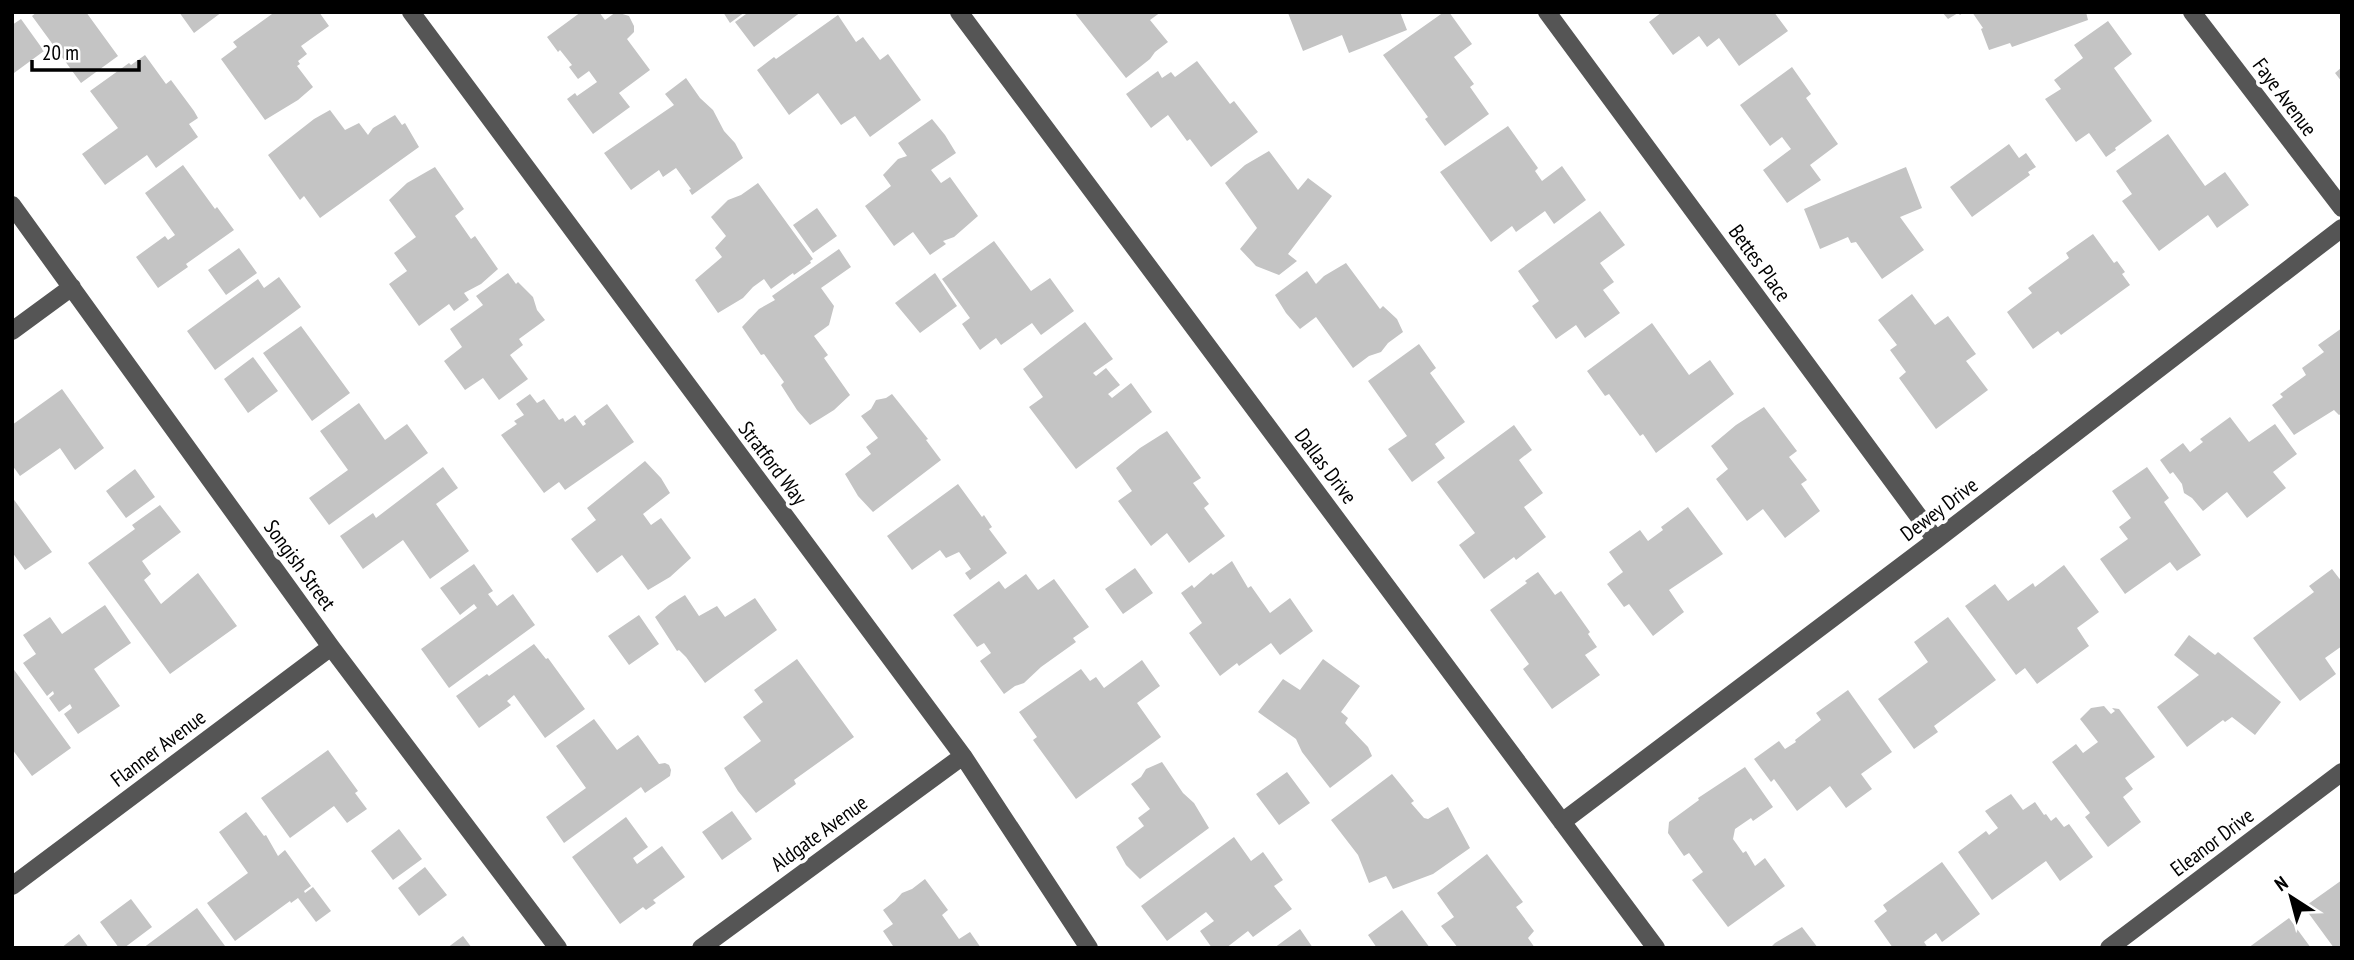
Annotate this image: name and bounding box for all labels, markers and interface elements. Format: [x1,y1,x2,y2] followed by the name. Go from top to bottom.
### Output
[32,28,138,72] scale bar
[42,39,79,66] text: 20 m
[2247,53,2323,141] street label: Faye Avenue
[1723,219,1797,307] street label: Bettes Place
[733,416,813,510] street label: Stratford Way
[1289,423,1363,509] street label: Dallas Drive
[1895,471,1983,547] street label: Dewey Drive
[258,515,342,616] street label: Songish Street
[105,704,211,792] street label: Flanner Avenue
[765,789,873,877] street label: Aldgate Avenue
[2165,802,2259,882] street label: Eleanor Drive
[2256,862,2326,932] north arrow
[2270,871,2292,896] text: N

